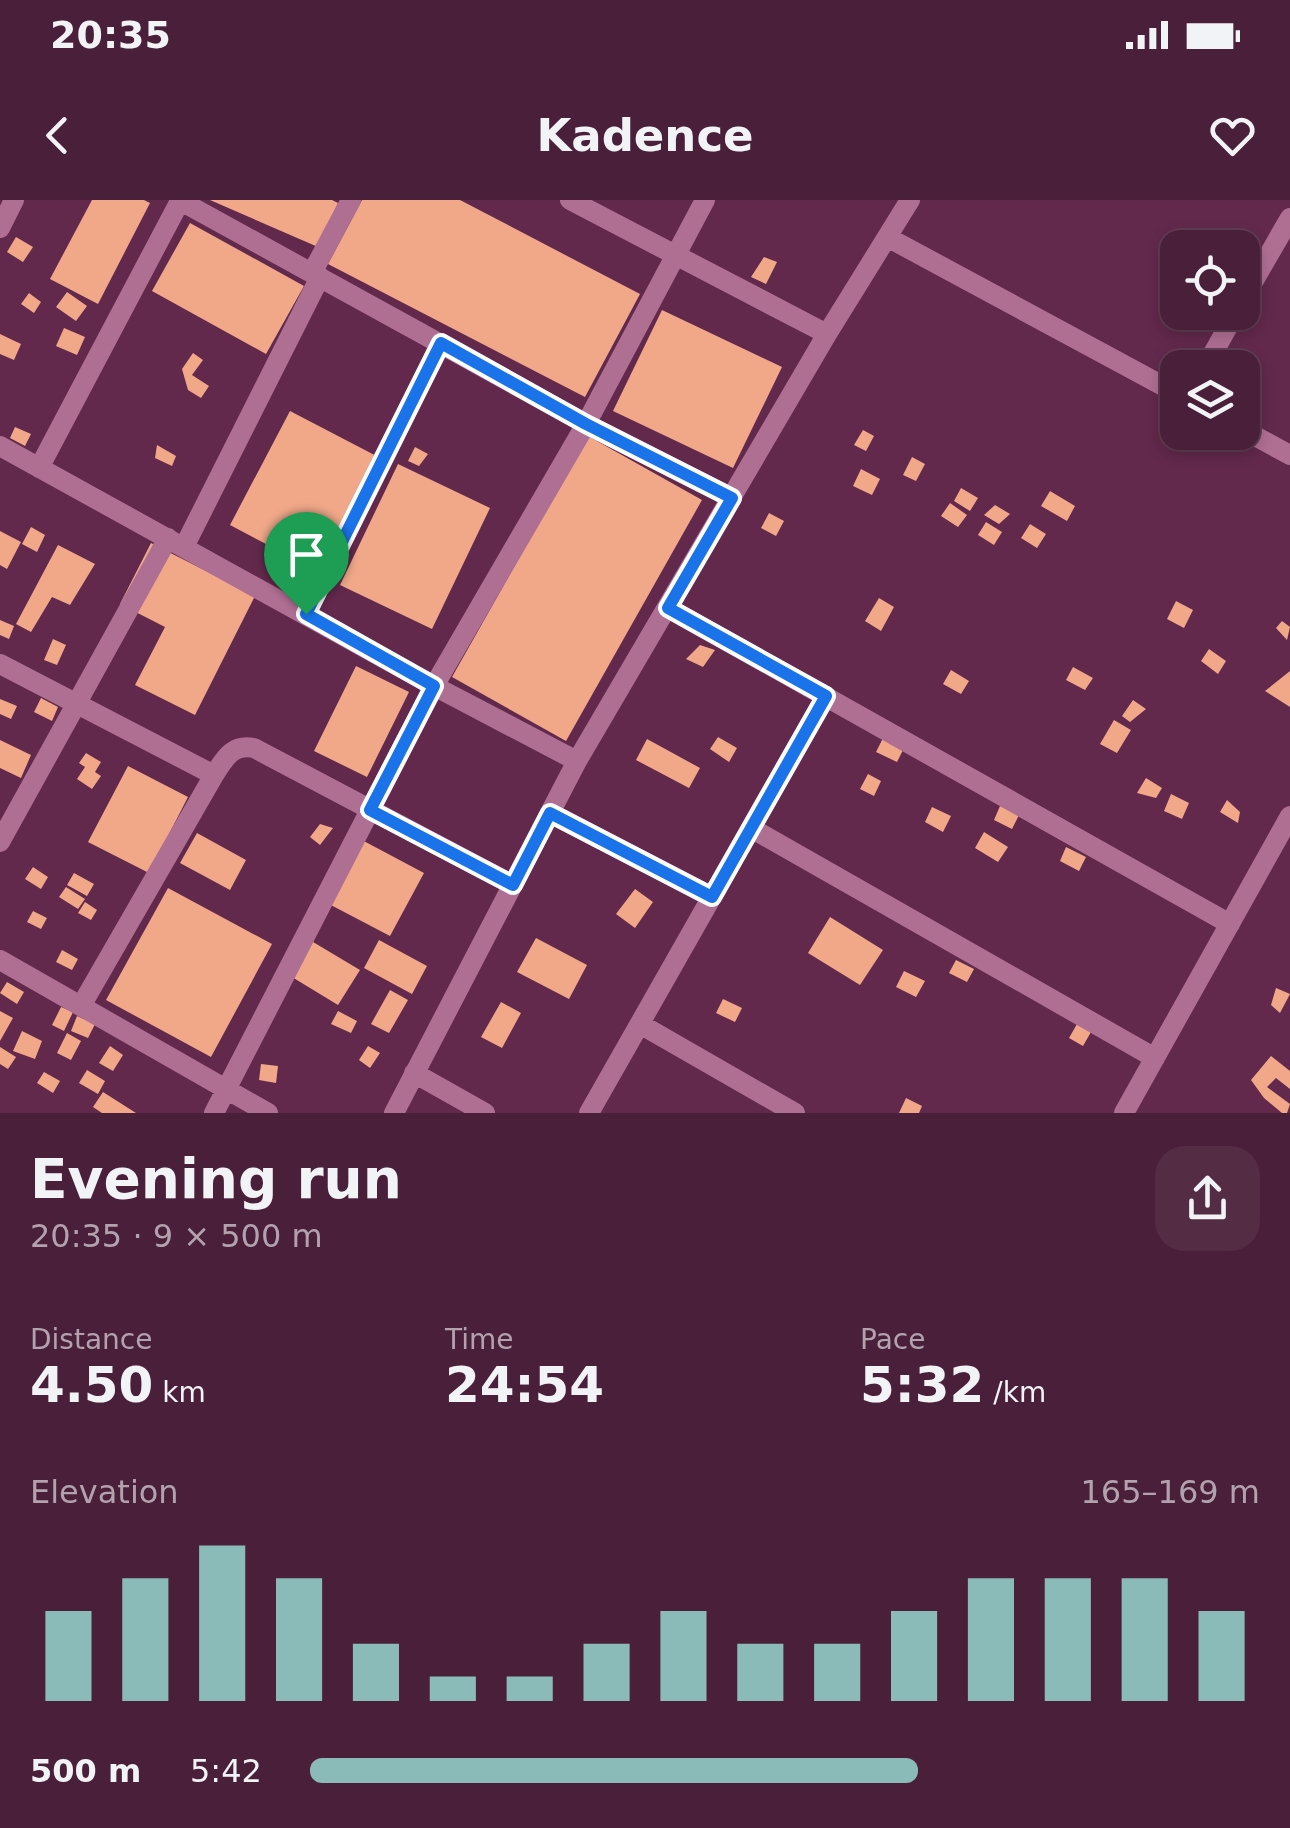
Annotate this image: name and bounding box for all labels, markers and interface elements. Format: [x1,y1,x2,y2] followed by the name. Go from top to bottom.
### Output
[50,13,171,57] text: 20:35
[30,108,85,163] icon: back
[1205,108,1260,163] icon: heart
[536,109,754,162] text: Kadence
[1160,230,1260,450] map controls
[1160,230,1260,330] button: locate
[1160,350,1260,450] button: layers
[264,512,349,615] pin
[279,527,334,582] icon: arrive
[1155,1146,1260,1251] button: share
[30,1147,402,1211] text: Evening run
[30,1217,323,1255] text: 20:35 · 9 × 500 m
[30,1323,152,1356] text: Distance
[445,1323,514,1356] text: Time
[860,1323,925,1356] text: Pace
[30,1356,153,1414] text: 4.50
[445,1356,604,1414] text: 24:54
[860,1356,984,1414] text: 5:32
[153,1376,206,1409] text: km
[984,1376,1046,1409] text: /km
[30,1473,179,1511] text: Elevation
[1081,1473,1260,1511] text: 165–169 m
[30,1752,141,1790] text: 500 m
[190,1752,262,1790] text: 5:42

